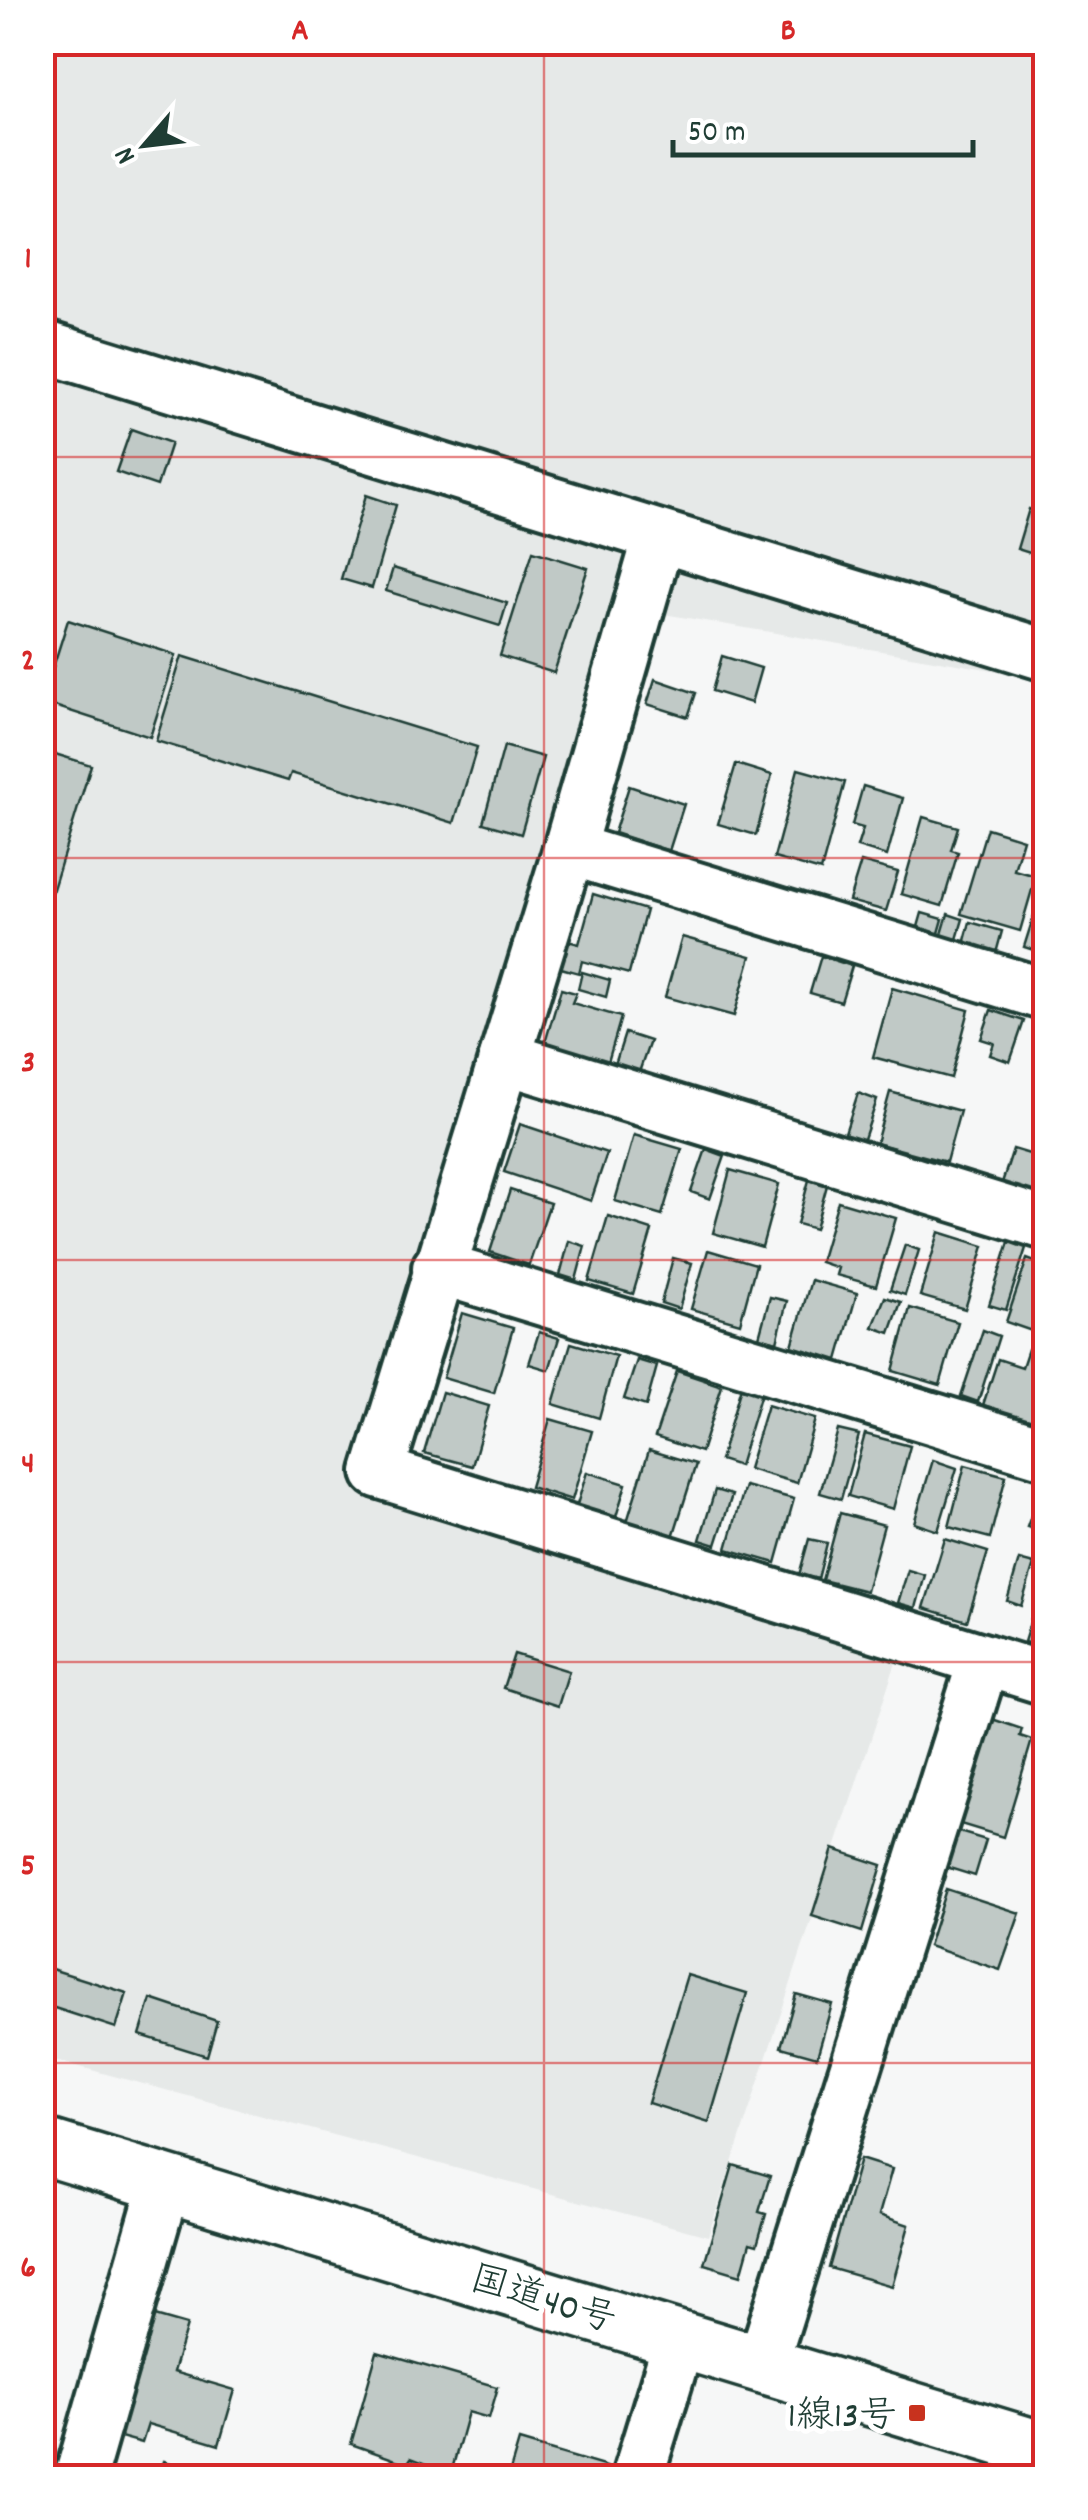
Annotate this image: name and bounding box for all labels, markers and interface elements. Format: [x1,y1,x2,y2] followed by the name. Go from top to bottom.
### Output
[291,10,309,56] text: A
[780,10,796,56] text: B
[95,95,195,195] north arrow
[673,95,973,157] scale bar
[688,113,746,156] text: 50 m
[106,139,148,170] text: N
[24,238,32,284] text: 1
[21,640,35,686] text: 2
[21,1042,35,1088] text: 3
[21,1443,35,1489] text: 4
[21,1845,35,1891] text: 5
[20,2247,36,2293] text: 6
[462,2254,622,2351] street label: 国道40号
[787,2391,897,2446] place label: 1線13号
[906,2402,928,2424] marker: 1線13号

